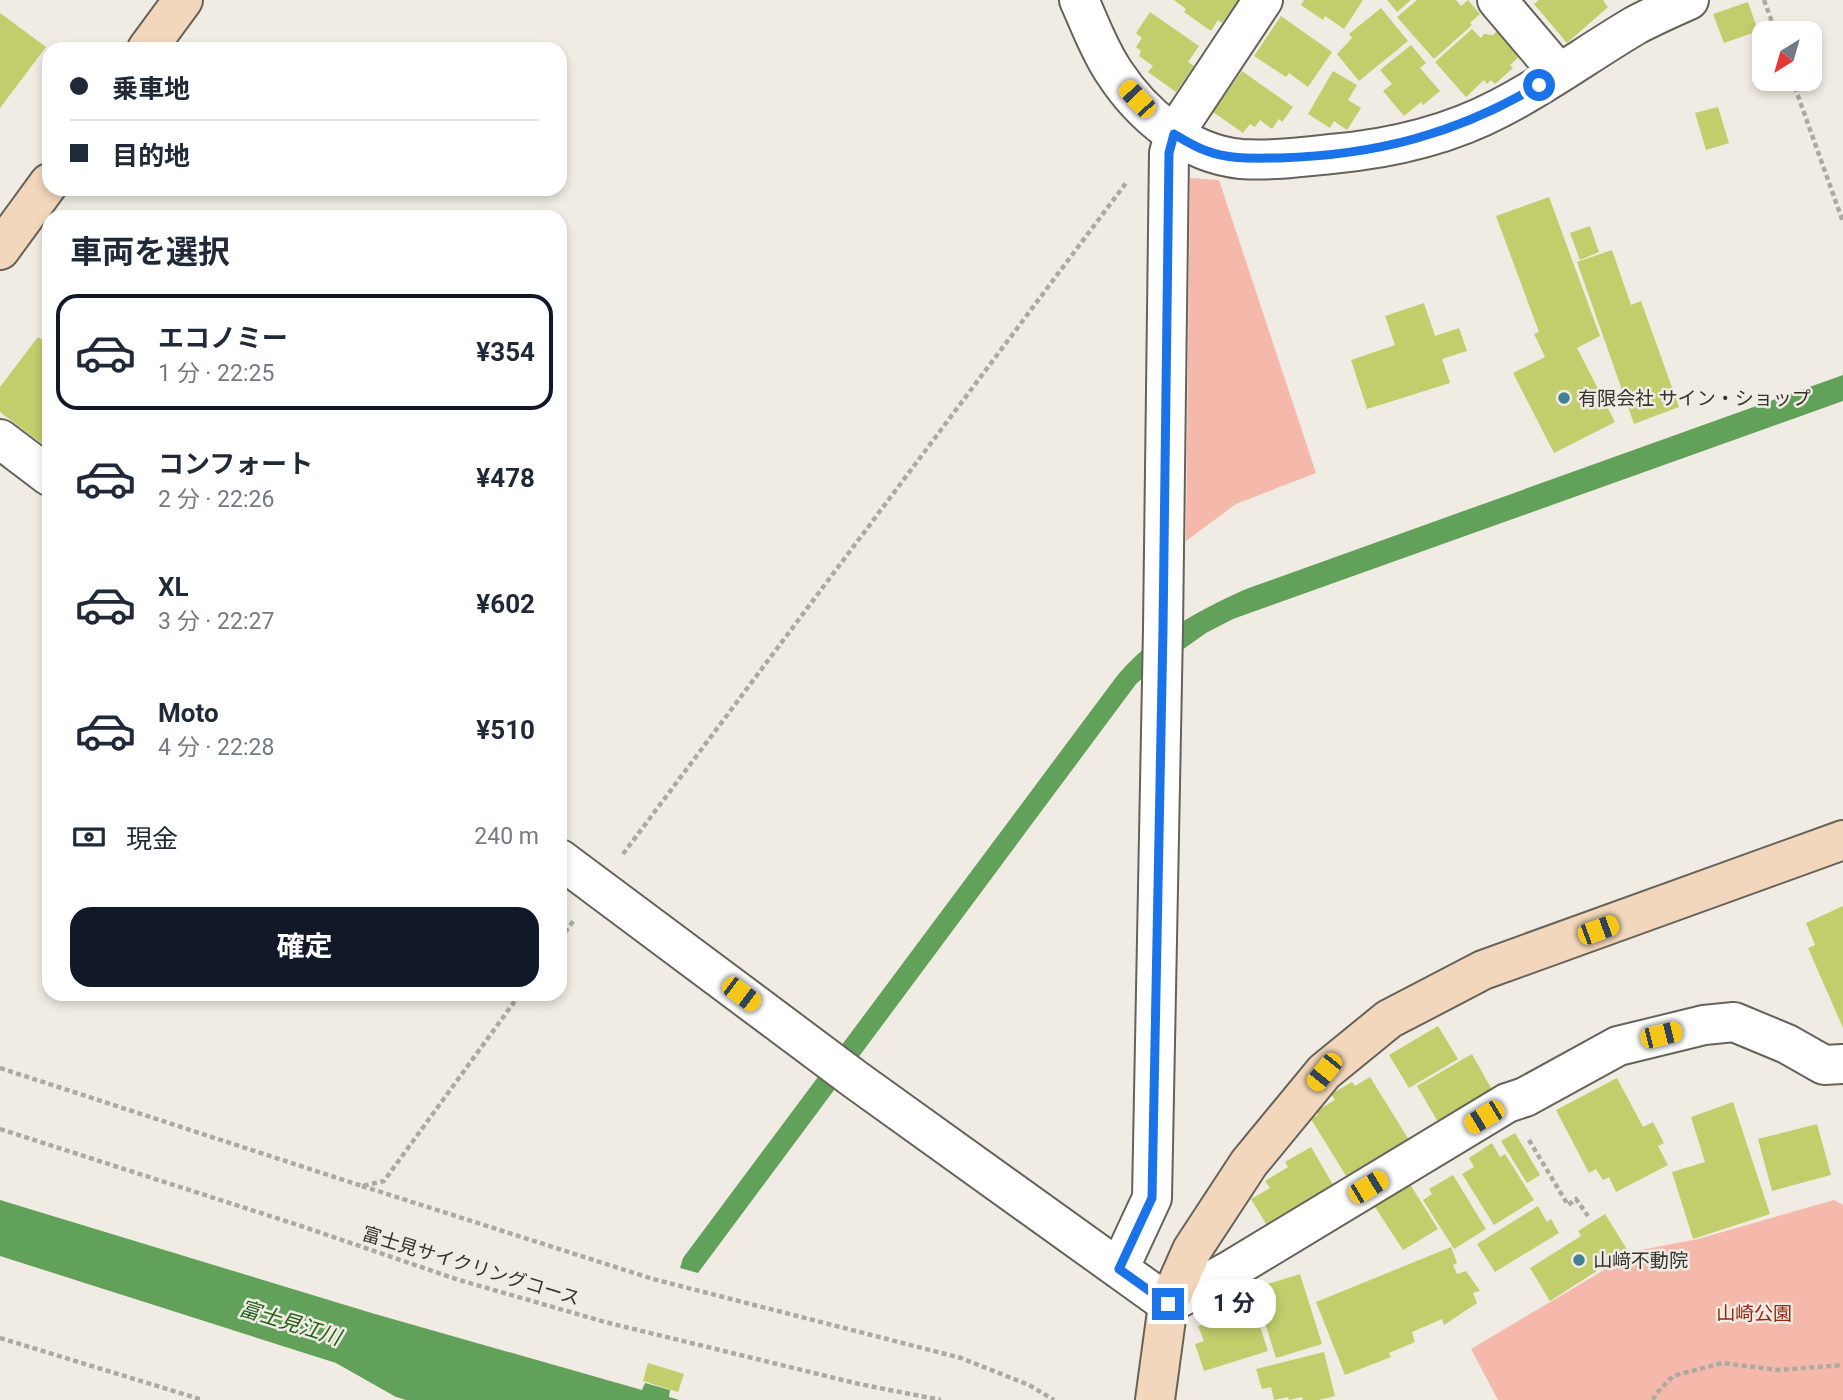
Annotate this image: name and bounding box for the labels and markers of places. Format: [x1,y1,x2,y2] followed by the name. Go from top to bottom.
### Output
[1578,387,1811,410] place label: 有限会社 サイン・ショップ
[1556,390,1572,406] marker: 有限会社 サイン・ショップ
[1593,1249,1688,1272] place label: 山﨑不動院
[1571,1252,1587,1268] marker: 山﨑不動院

